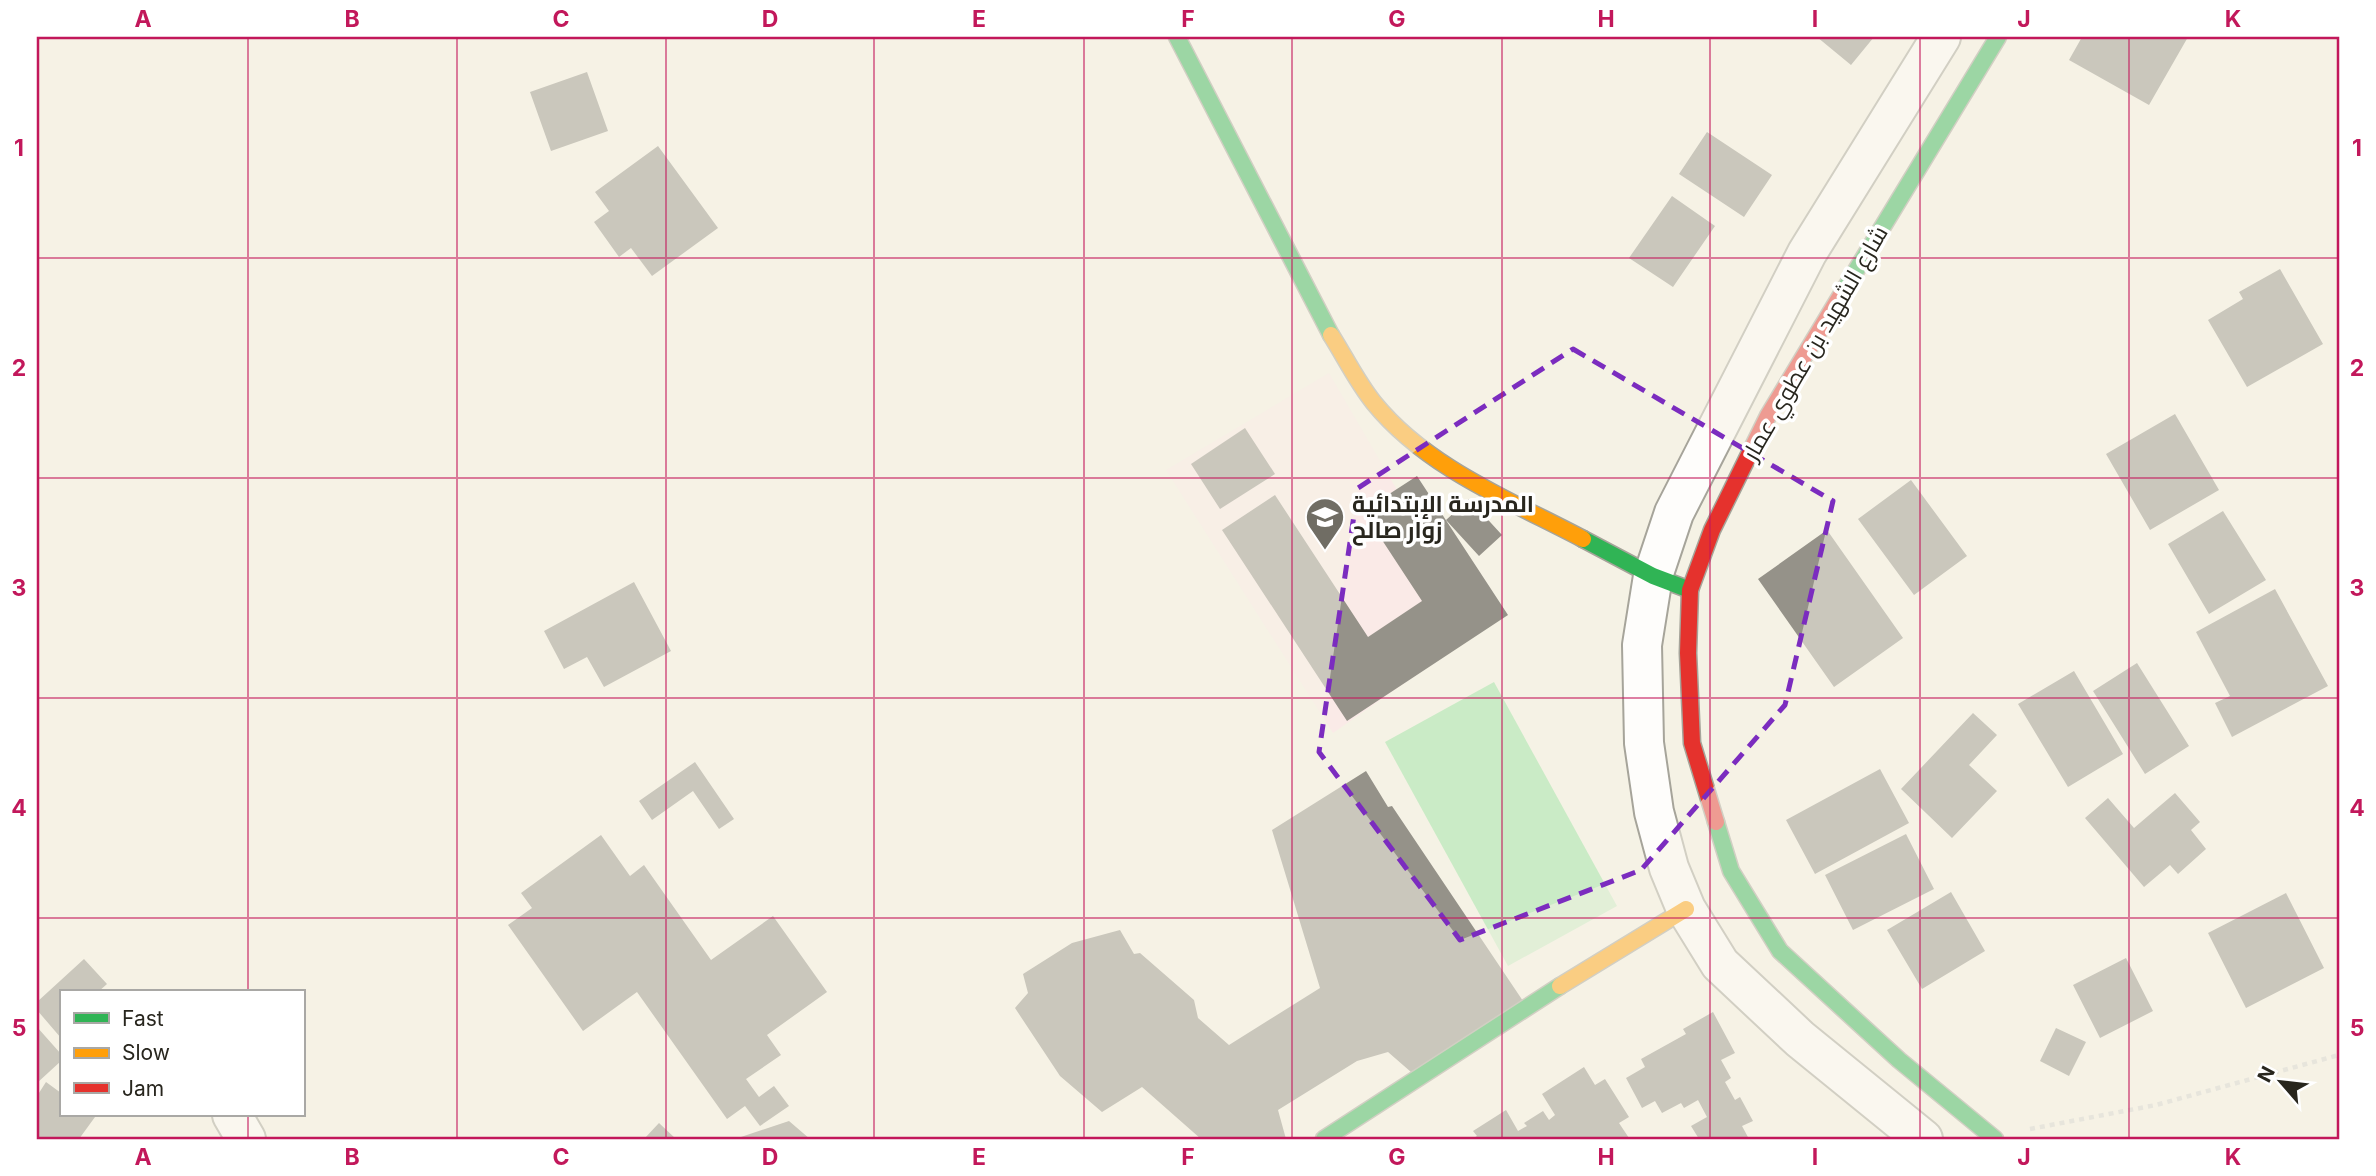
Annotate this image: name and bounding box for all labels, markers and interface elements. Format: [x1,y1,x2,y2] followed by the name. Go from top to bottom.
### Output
[134,5,152,33] text: A
[344,5,360,33] text: B
[552,5,570,33] text: C
[762,5,778,33] text: D
[972,5,986,33] text: E
[1181,5,1195,33] text: F
[1388,5,1406,33] text: G
[1597,5,1615,33] text: H
[1812,5,1818,33] text: I
[2017,5,2031,33] text: J
[2225,5,2241,33] text: K
[14,134,24,162] text: 1
[2352,134,2362,162] text: 1
[1735,221,1897,469] street label: شارع الشهيد بن عطوي عمار
[12,354,26,382] text: 2
[2350,354,2364,382] text: 2
[1352,490,1534,546] place label: المدرسة الإبتدائية زوار صالح
[1304,496,1346,551] school or university icon: المدرسة الإبتدائية زوار صالح
[12,574,26,602] text: 3
[2350,574,2364,602] text: 3
[11,794,27,822] text: 4
[2349,794,2365,822] text: 4
[60,990,304,1116] legend
[122,1006,164,1031] text: Fast
[12,1014,26,1042] text: 5
[2350,1014,2364,1042] text: 5
[122,1040,170,1065] text: Slow
[2246,1046,2316,1116] north arrow
[2253,1062,2280,1086] text: N
[122,1076,164,1101] text: Jam
[134,1143,152,1171] text: A
[344,1143,360,1171] text: B
[552,1143,570,1171] text: C
[762,1143,778,1171] text: D
[972,1143,986,1171] text: E
[1181,1143,1195,1171] text: F
[1388,1143,1406,1171] text: G
[1597,1143,1615,1171] text: H
[1812,1143,1818,1171] text: I
[2017,1143,2031,1171] text: J
[2225,1143,2241,1171] text: K

